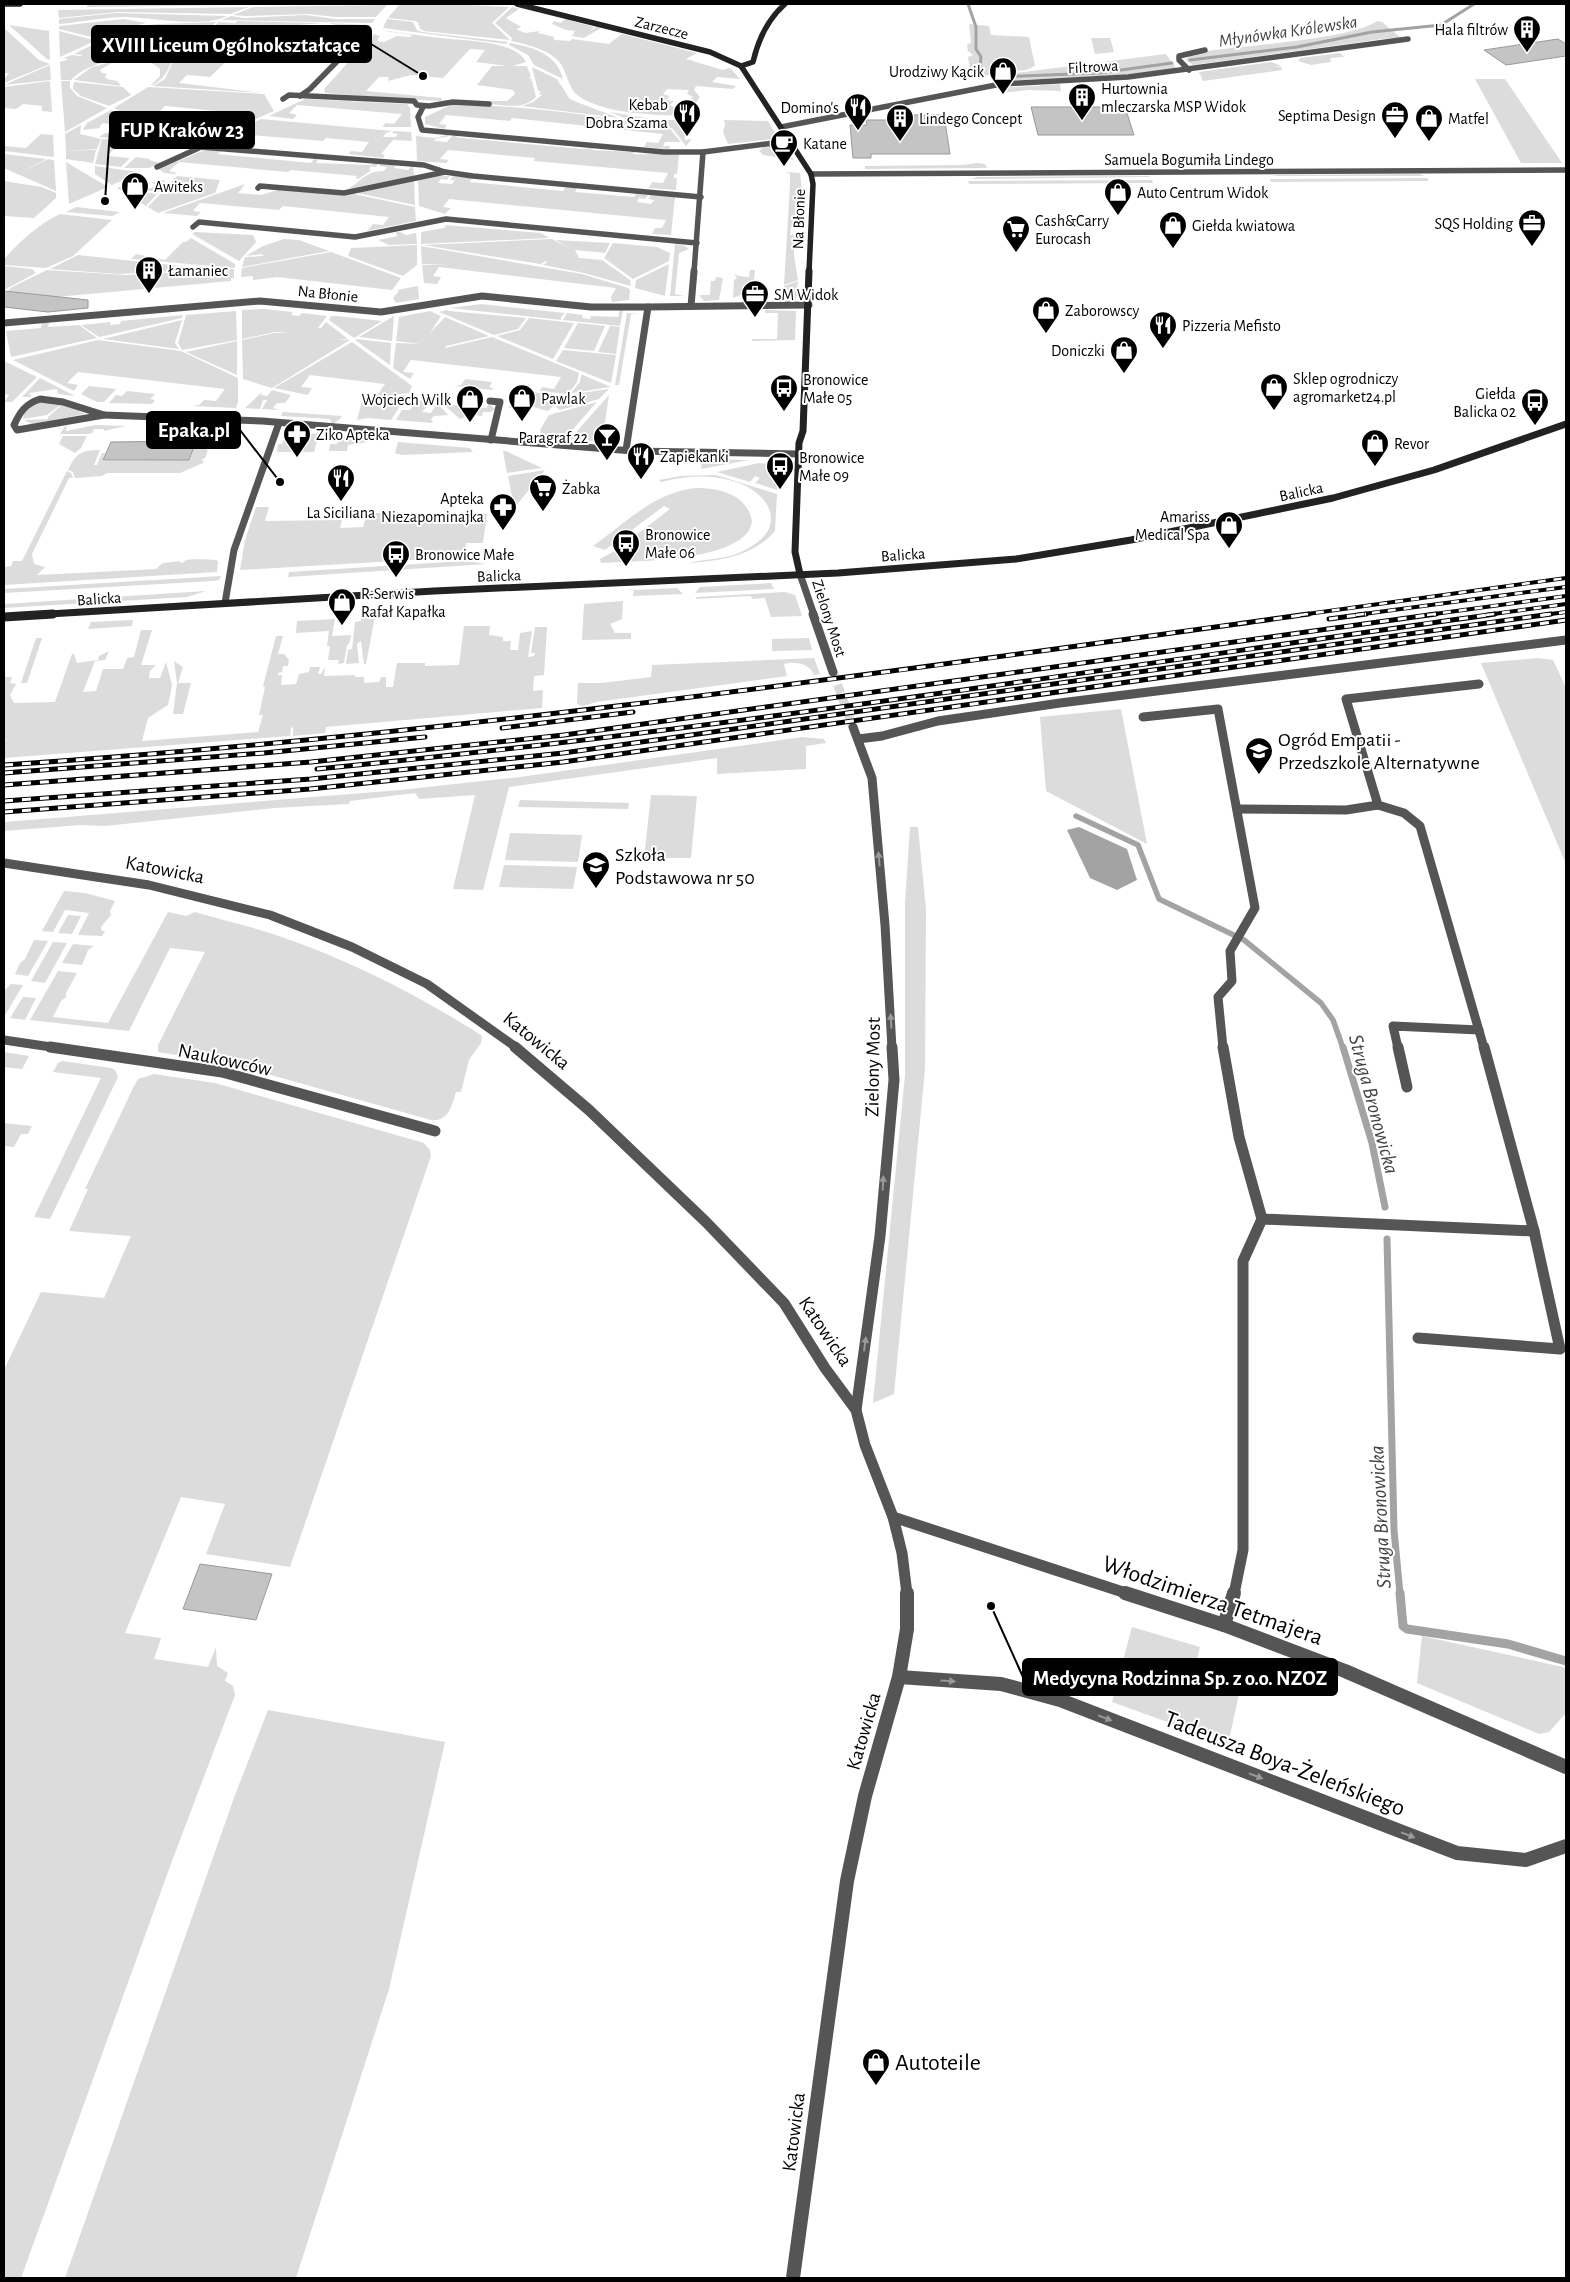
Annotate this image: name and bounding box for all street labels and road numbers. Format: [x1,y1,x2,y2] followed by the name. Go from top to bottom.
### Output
[633,14,690,42] street label: Zarzecze
[1067,58,1119,76] street label: Filtrowa
[1104,152,1274,168] street label: Samuela Bogumiła Lindego
[790,188,808,250] street label: Na Błonie
[297,283,359,305] street label: Na Błonie
[1278,480,1325,504] street label: Balicka
[880,545,926,565] street label: Balicka
[477,567,521,585] street label: Balicka
[808,578,849,659] street label: Zielony Most
[76,589,122,609] street label: Balicka
[124,853,206,887] street label: Katowicka
[499,1008,574,1074] street label: Katowicka
[862,1016,884,1117] street label: Zielony Most
[176,1040,274,1080] street label: Naukowców
[795,1293,856,1370] street label: Katowicka
[1099,1552,1326,1650] street label: Włodzimierza Tetmajera
[843,1690,885,1772] street label: Katowicka
[1161,1706,1409,1821] street label: Tadeusza Boya-Żeleńskiego
[779,2091,809,2173] street label: Katowicka

